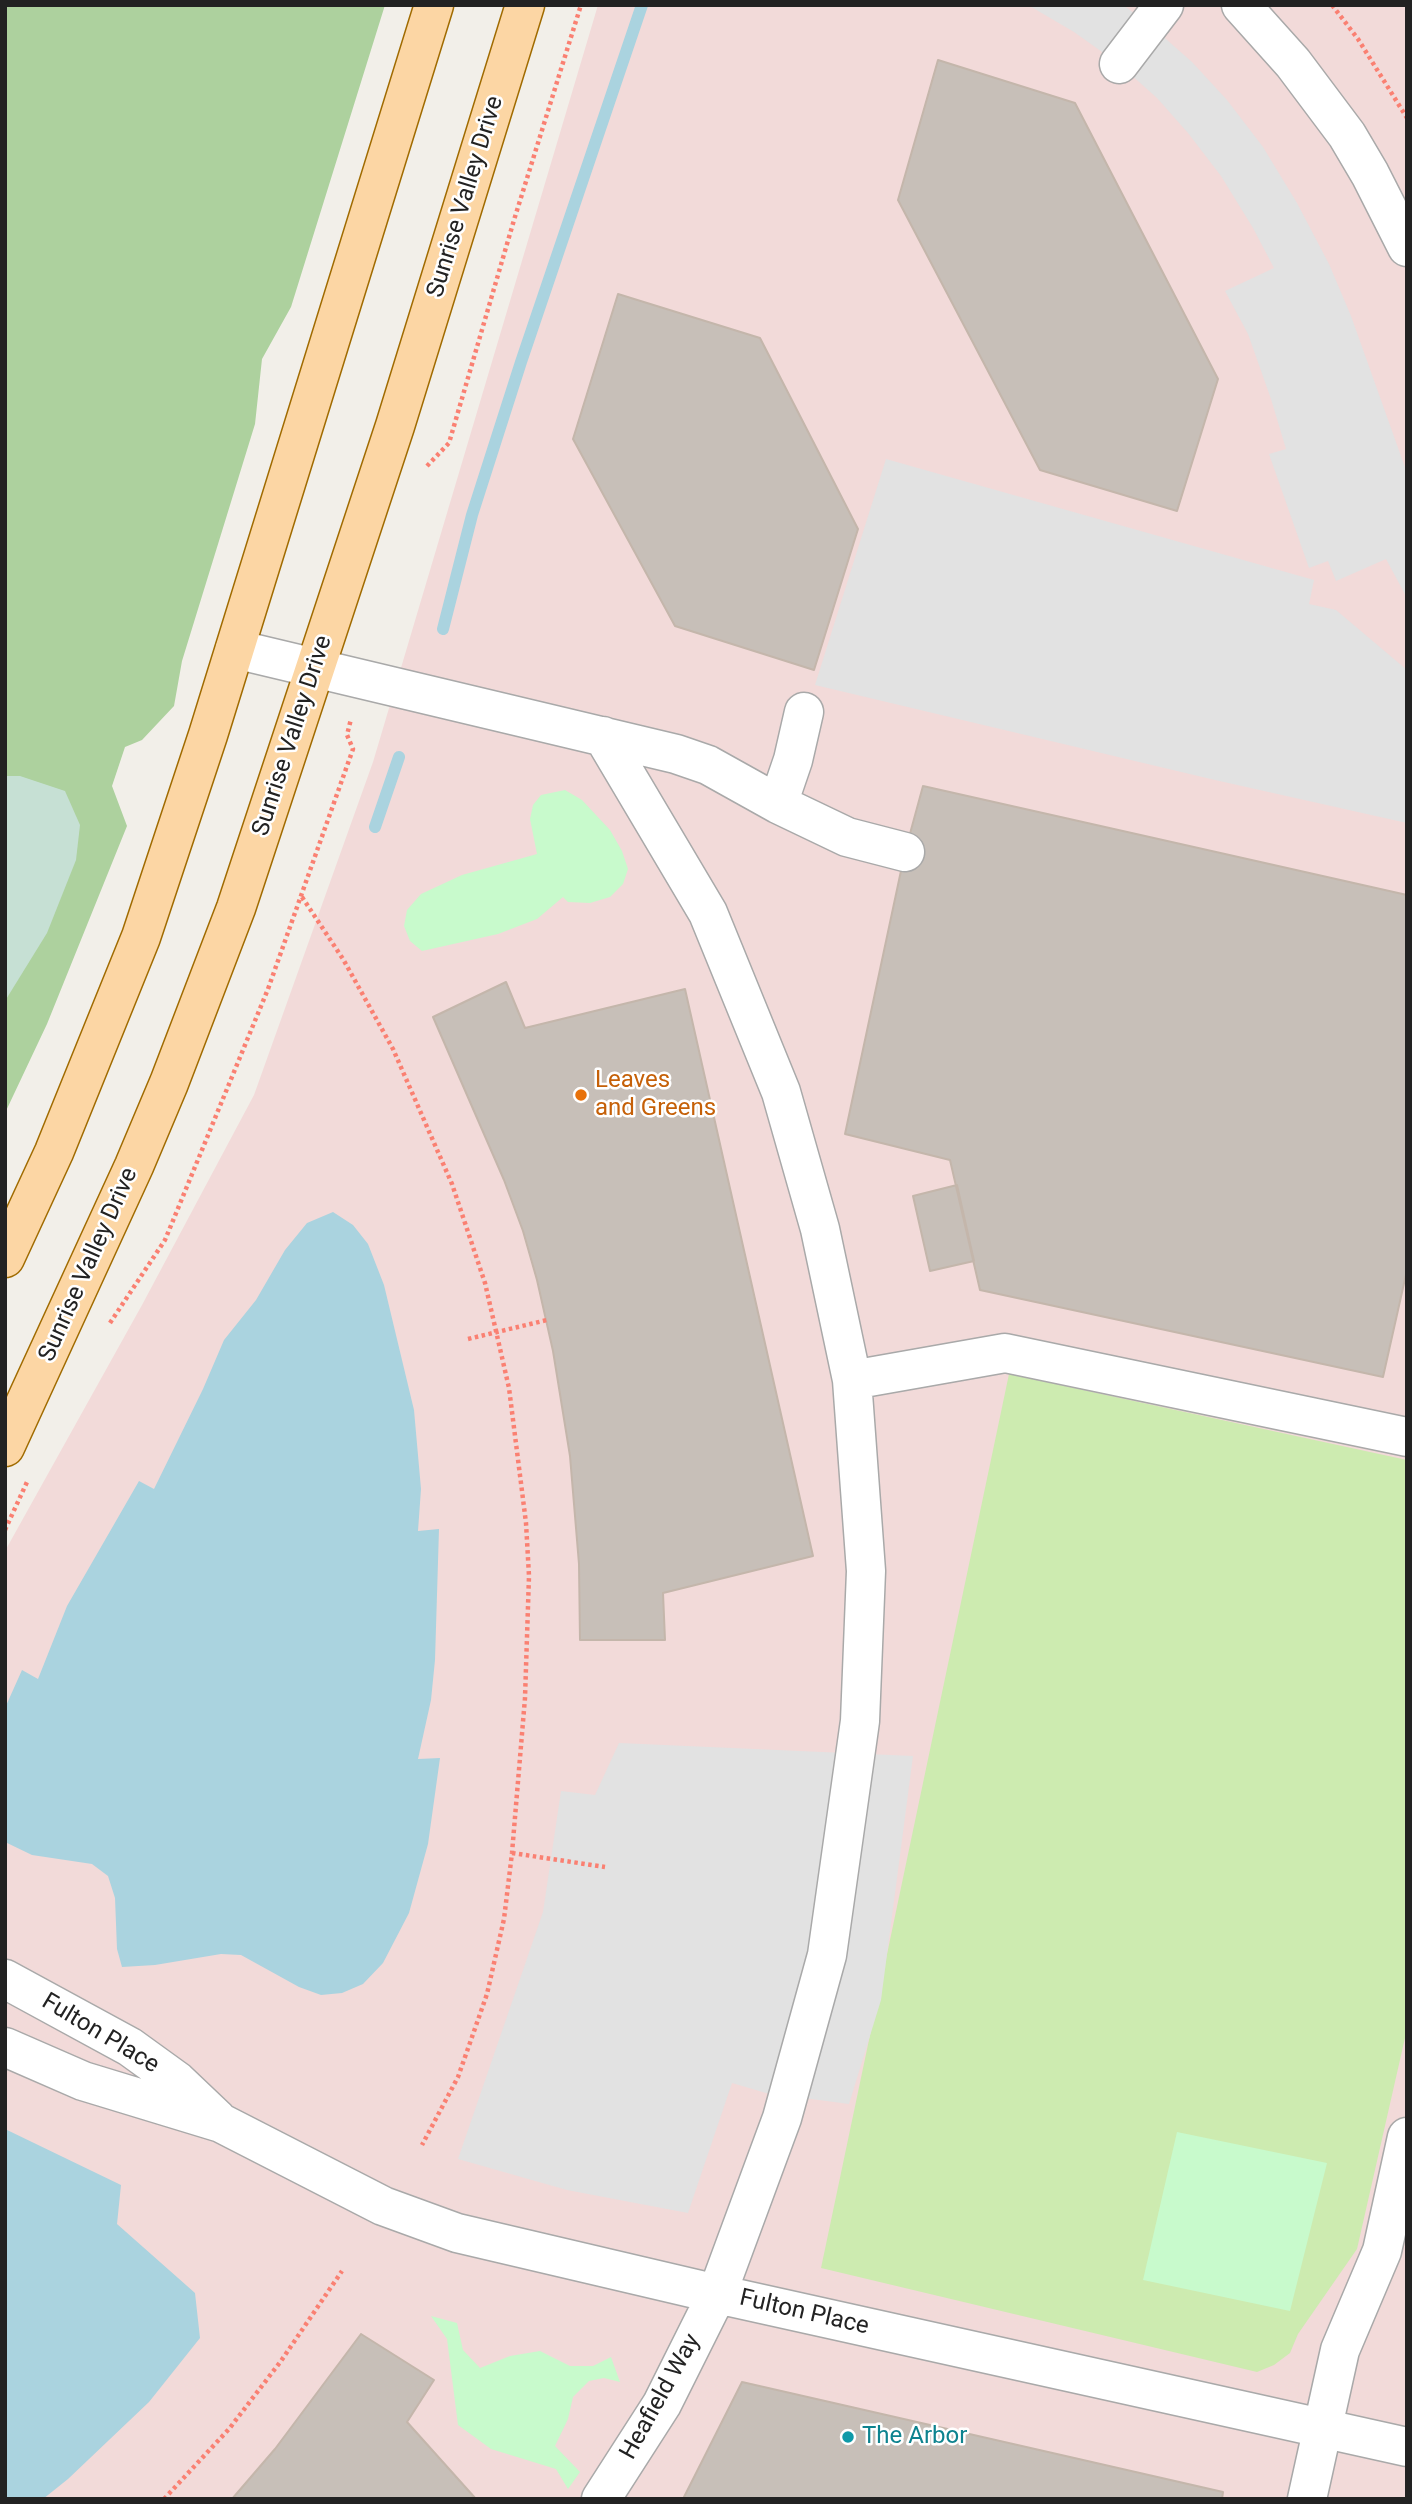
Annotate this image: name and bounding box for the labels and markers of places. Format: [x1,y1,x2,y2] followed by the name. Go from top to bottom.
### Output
[595,1067,716,1123] place label: Leaves and Greens
[573,1087,589,1103] marker: Leaves and Greens
[862,2423,967,2451] place label: The Arbor
[840,2429,856,2445] marker: The Arbor

